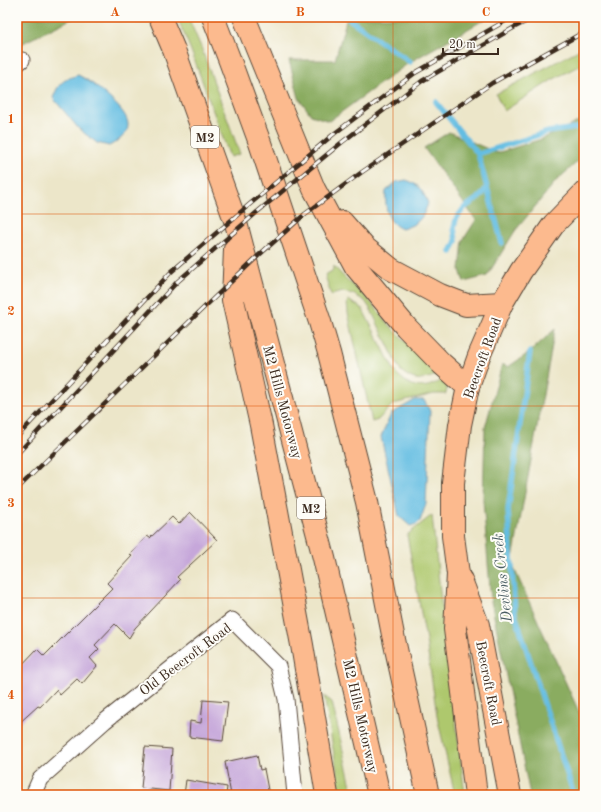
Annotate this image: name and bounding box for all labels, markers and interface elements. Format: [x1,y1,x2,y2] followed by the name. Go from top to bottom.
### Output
[110,6,120,19] text: A
[295,6,305,19] text: B
[482,6,490,19] text: C
[443,30,498,56] scale bar
[449,39,476,51] text: 20 m
[7,113,15,126] text: 1
[191,126,219,148] road number: M2
[7,305,15,318] text: 2
[462,316,504,401] street label: Beecroft Road
[260,344,304,461] street label: M2 Hills Motorway
[7,497,15,510] text: 3
[297,497,325,519] road number: M2
[491,533,516,624] water label: Devlins Creek
[137,621,234,699] street label: Old Beecroft Road
[473,640,503,727] street label: Beecroft Road
[340,658,380,775] street label: M2 Hills Motorway
[7,689,15,702] text: 4

